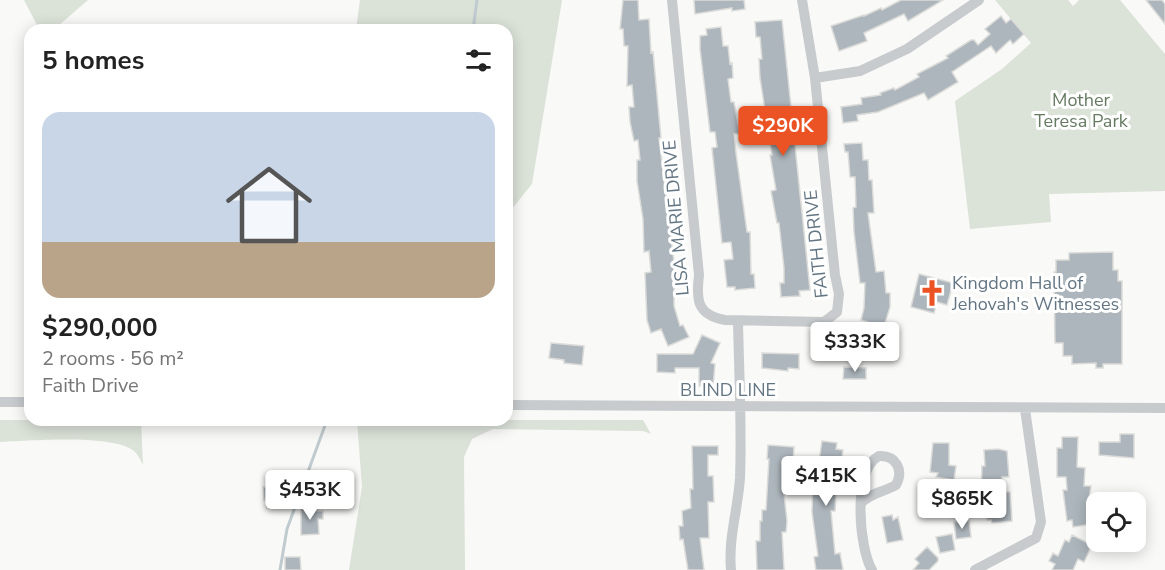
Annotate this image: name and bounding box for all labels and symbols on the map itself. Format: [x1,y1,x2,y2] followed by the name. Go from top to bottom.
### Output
[1034,88,1129,133] park label: Mother Teresa Park
[741,106,825,157] pin: $290K
[657,139,695,297] street label: LISA MARIE DRIVE
[798,189,834,299] street label: FAITH DRIVE
[951,271,1119,316] place label: Kingdom Hall of Jehovah's Witnesses
[917,278,947,308] church icon: Kingdom Hall of Jehovah's Witnesses
[813,322,897,373] pin: $333K
[680,378,776,402] street label: BLIND LINE
[784,456,868,507] pin: $415K
[268,470,352,521] pin: $453K
[920,479,1004,530] pin: $865K

